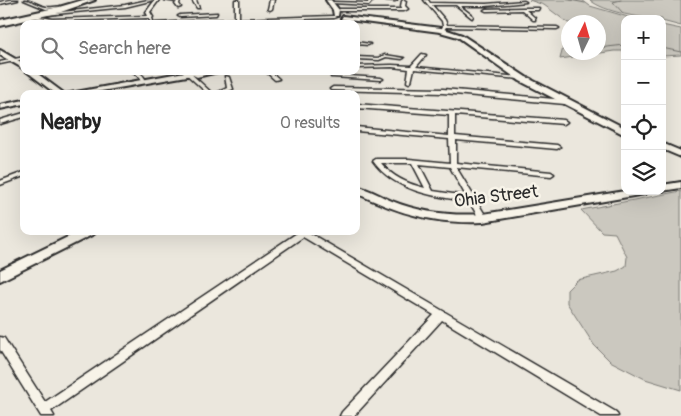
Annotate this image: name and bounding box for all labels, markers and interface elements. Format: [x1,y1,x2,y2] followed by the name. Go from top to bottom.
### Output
[561,15,606,60] north arrow
[621,15,666,195] map controls
[621,15,666,60] button: +
[20,20,360,75] search box
[38,34,66,62] icon: search
[78,36,171,60] text: Search here
[621,60,666,105] button: −
[621,105,666,150] button: locate
[40,109,101,136] text: Nearby
[280,113,340,133] text: 0 results
[621,150,666,195] button: layers
[453,180,540,213] street label: Ohia Street

